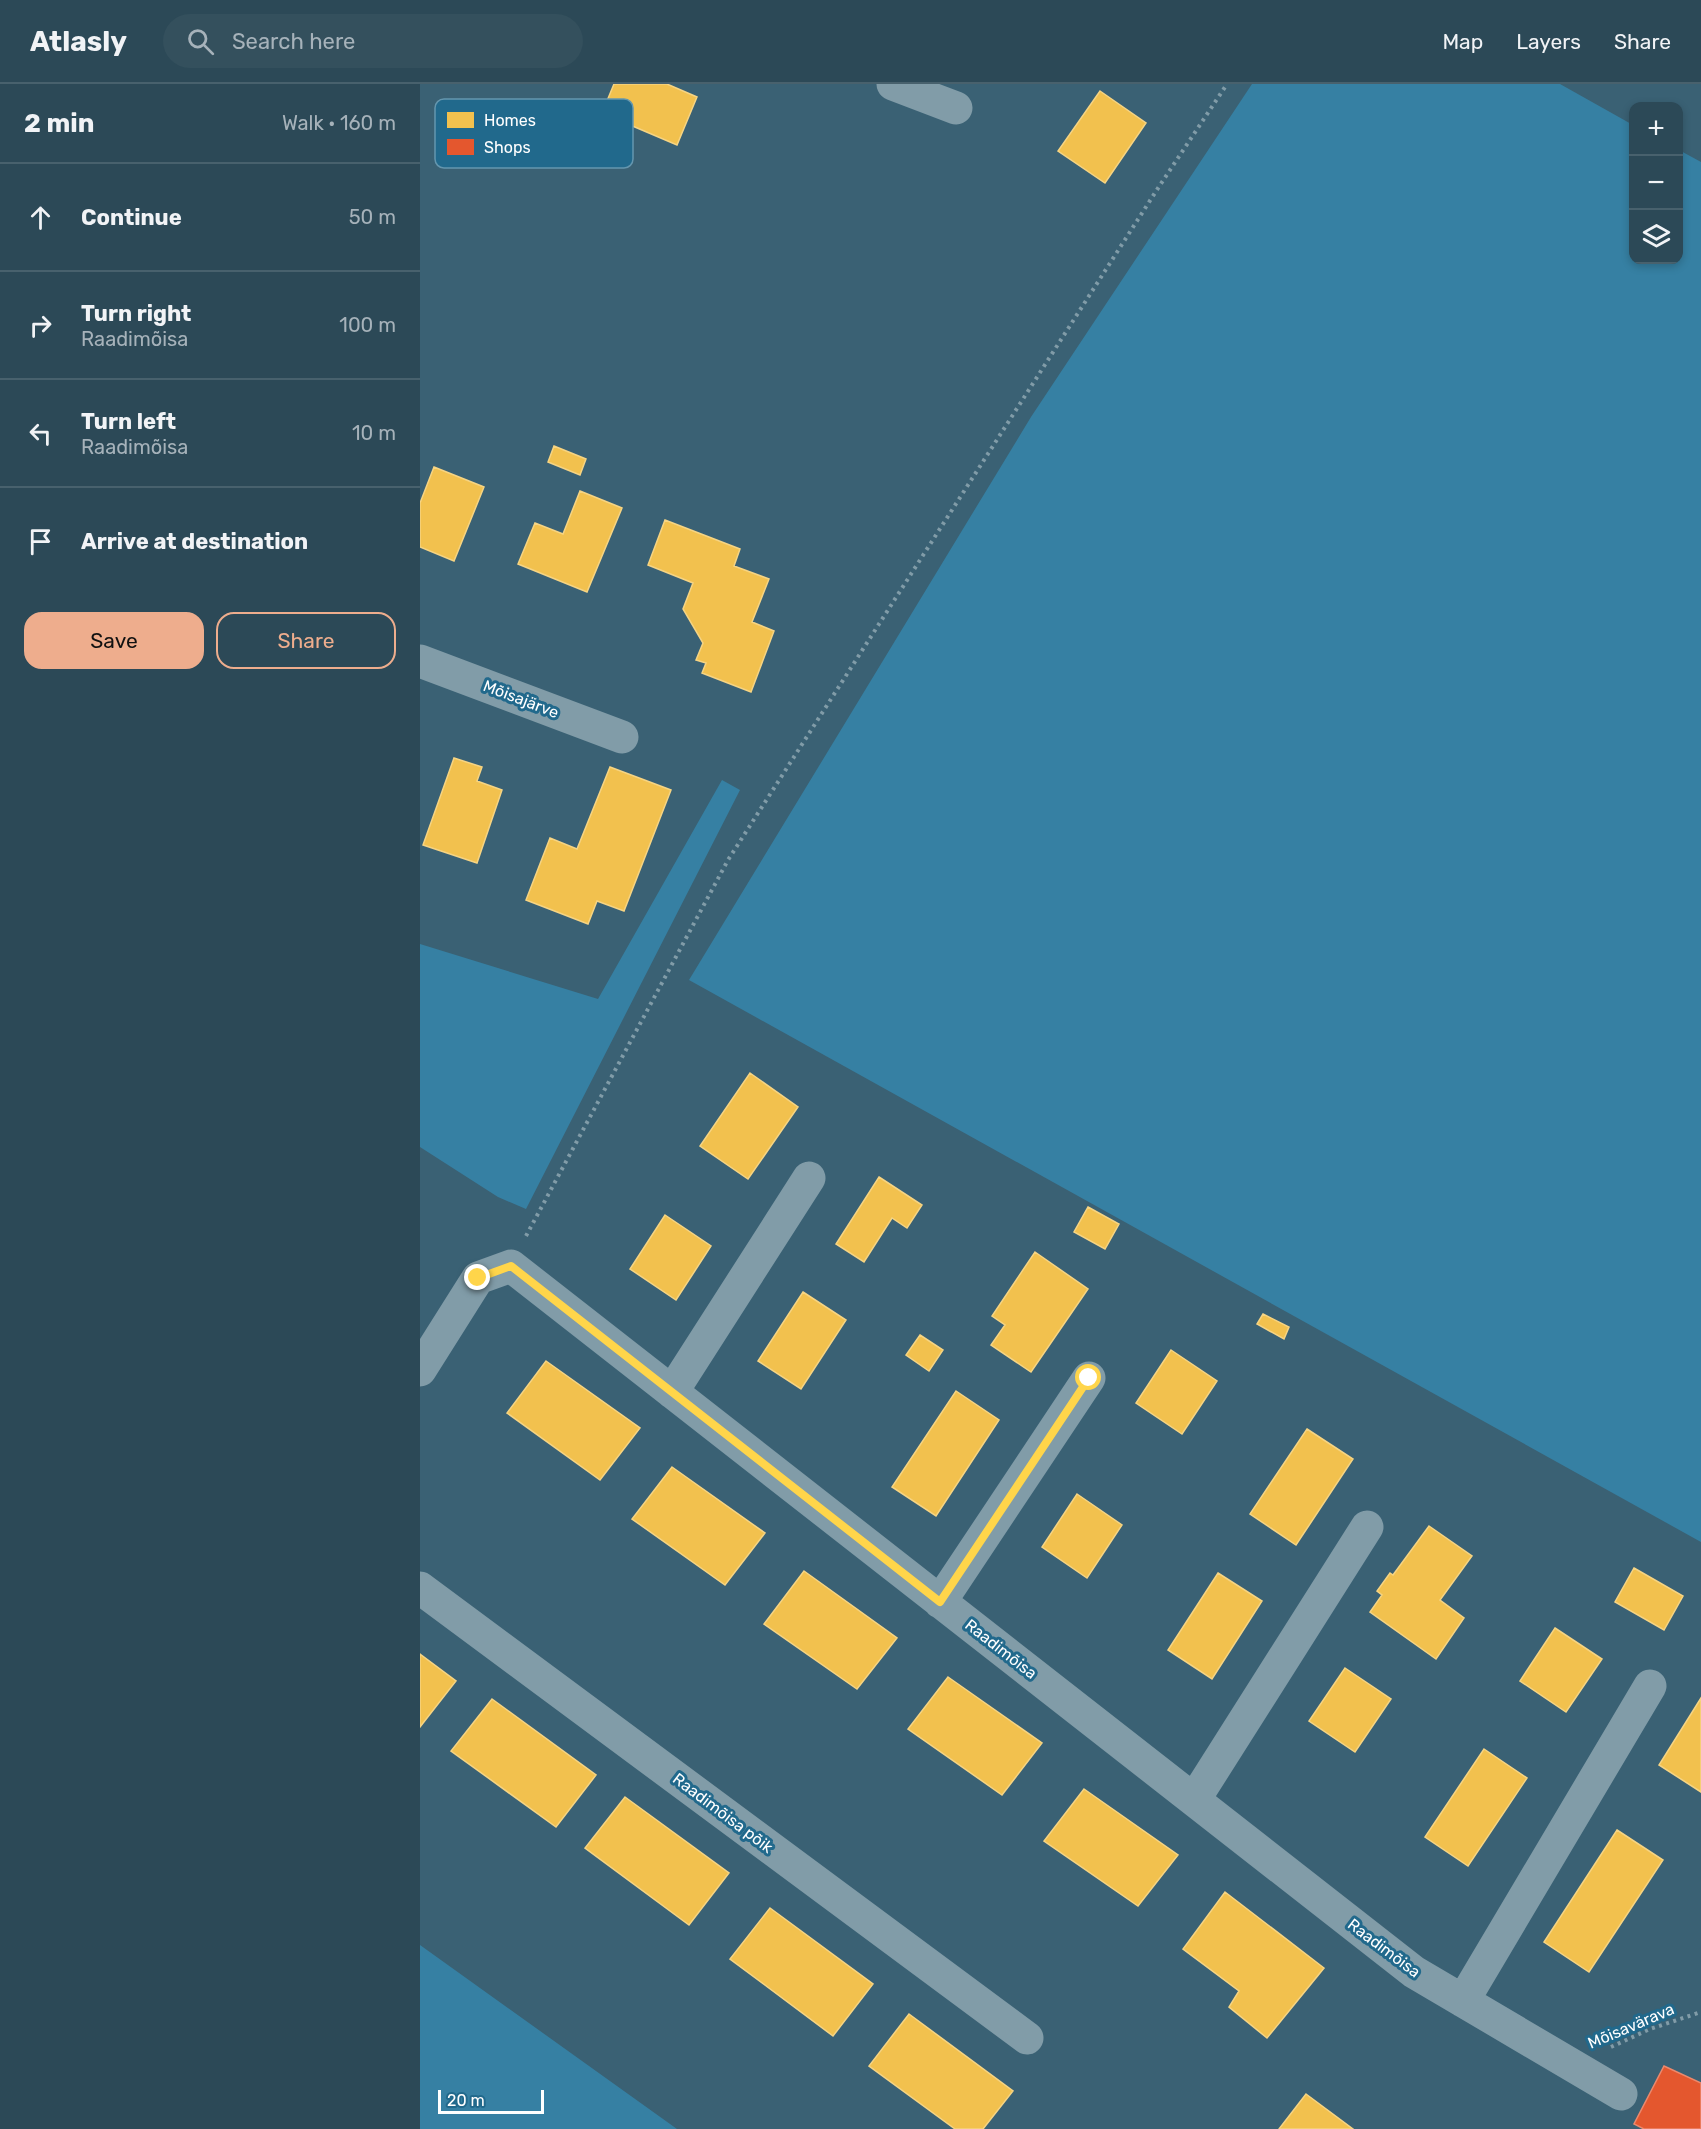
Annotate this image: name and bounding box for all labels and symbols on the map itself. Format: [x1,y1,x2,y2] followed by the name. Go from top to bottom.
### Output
[435,99,633,168] legend
[484,111,536,130] text: Homes
[484,138,531,157] text: Shops
[481,676,562,722] street label: Mõisajärve
[464,1264,490,1290] route end
[1075,1364,1101,1390] route start
[961,1615,1041,1683] street label: Raadimõisa
[669,1769,777,1857] street label: Raadimõisa põik
[1344,1915,1424,1981] street label: Raadimõisa
[1585,1999,1677,2053] street label: Mõisavärava
[438,2087,544,2114] scale bar

